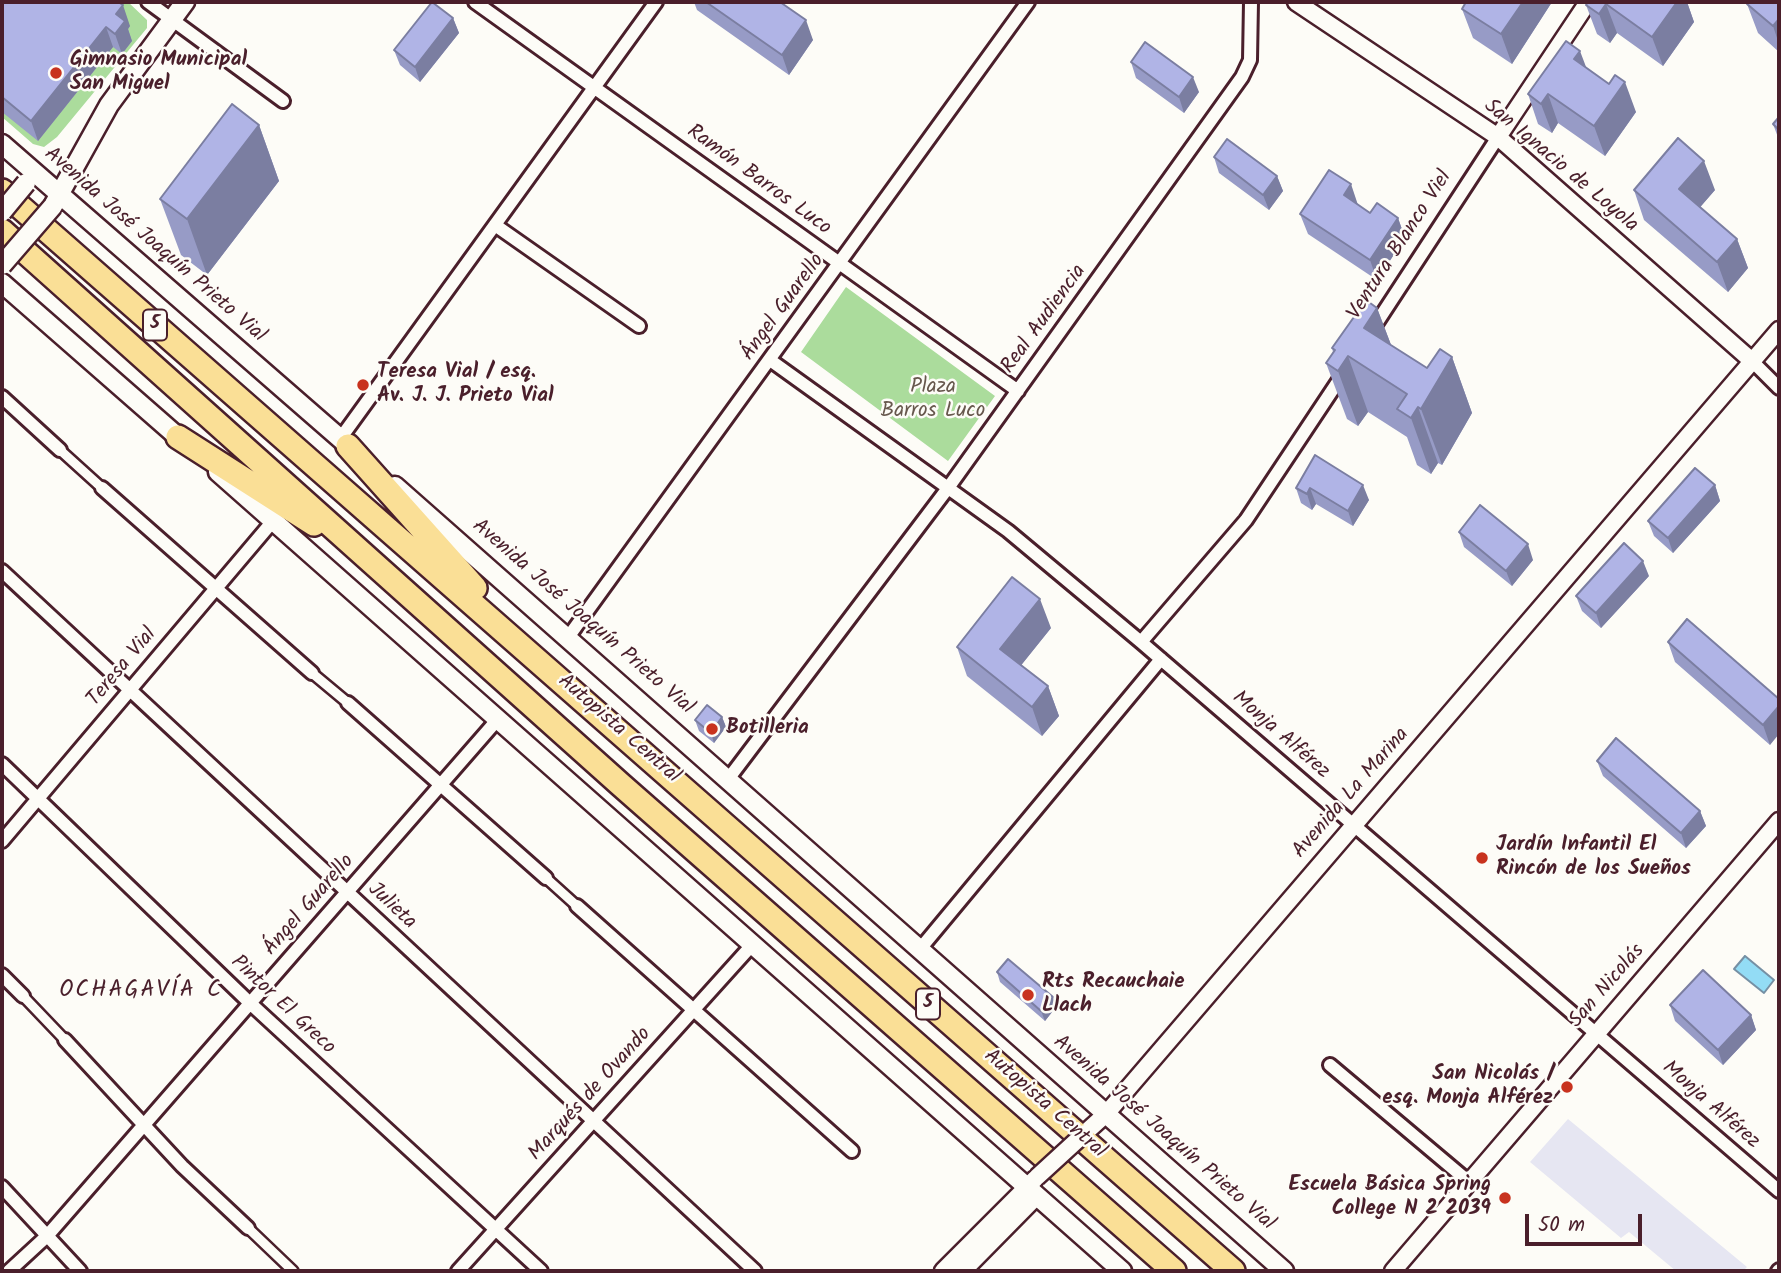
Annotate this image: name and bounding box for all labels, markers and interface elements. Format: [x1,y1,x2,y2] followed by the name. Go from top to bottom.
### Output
[70,48,247,98] place label: Gimnasio Municipal San Miguel
[48,65,64,81] marker: Gimnasio Municipal San Miguel
[1478,95,1642,239] street label: San Ignacio de Loyola
[681,120,835,242] street label: Ramón Barros Luco
[38,143,270,349] street label: Avenida José Joaquín Prieto Vial
[1343,167,1459,325] street label: Ventura Blanco Viel
[737,250,831,366] street label: Ángel Guarello
[997,261,1093,379] street label: Real Audiencia
[143,310,167,340] road number: 5
[377,360,554,410] place label: Teresa Vial / esq. Av. J. J. Prieto Vial
[881,375,985,425] park label: Plaza Barros Luco
[355,377,371,393] marker: Teresa Vial / esq. Av. J. J. Prieto Vial
[466,515,698,721] street label: Avenida José Joaquín Prieto Vial
[83,623,163,713] street label: Teresa Vial
[552,670,684,790] street label: Autopista Central
[1226,687,1334,785] street label: Monja Alférez
[726,716,809,742] place label: Botilleria
[704,721,720,737] marker: Botilleria
[1288,723,1416,865] street label: Avenida La Marina
[1496,833,1691,883] place label: Jardín Infantil El Rincón de los Sueños
[259,850,361,962] street label: Ángel Guarello
[1474,850,1490,866] marker: Jardín Infantil El Rincón de los Sueños
[361,878,421,936] street label: Julieta
[1565,940,1651,1034] street label: San Nicolás
[224,951,340,1061] street label: Pintor El Greco
[1042,970,1185,1020] place label: Rts Recauchaie Llach
[61,978,221,1006] district label: OCHAGAVÍA C
[1020,987,1036,1003] marker: Rts Recauchaie Llach
[916,988,940,1020] road number: 5
[524,1023,658,1167] street label: Marqués de Ovando
[1047,1031,1279,1237] street label: Avenida José Joaquín Prieto Vial
[978,1045,1110,1165] street label: Autopista Central
[1656,1057,1764,1155] street label: Monja Alférez
[1382,1062,1553,1112] place label: San Nicolás / esq. Monja Alférez
[1559,1079,1575,1095] marker: San Nicolás / esq. Monja Alférez
[1289,1173,1491,1223] place label: Escuela Básica Spring College N 2 2039
[1497,1190,1513,1206] marker: Escuela Básica Spring College N 2 2039
[1529,1200,1646,1244] scale bar
[1538,1209,1585,1242] text: 50 m

